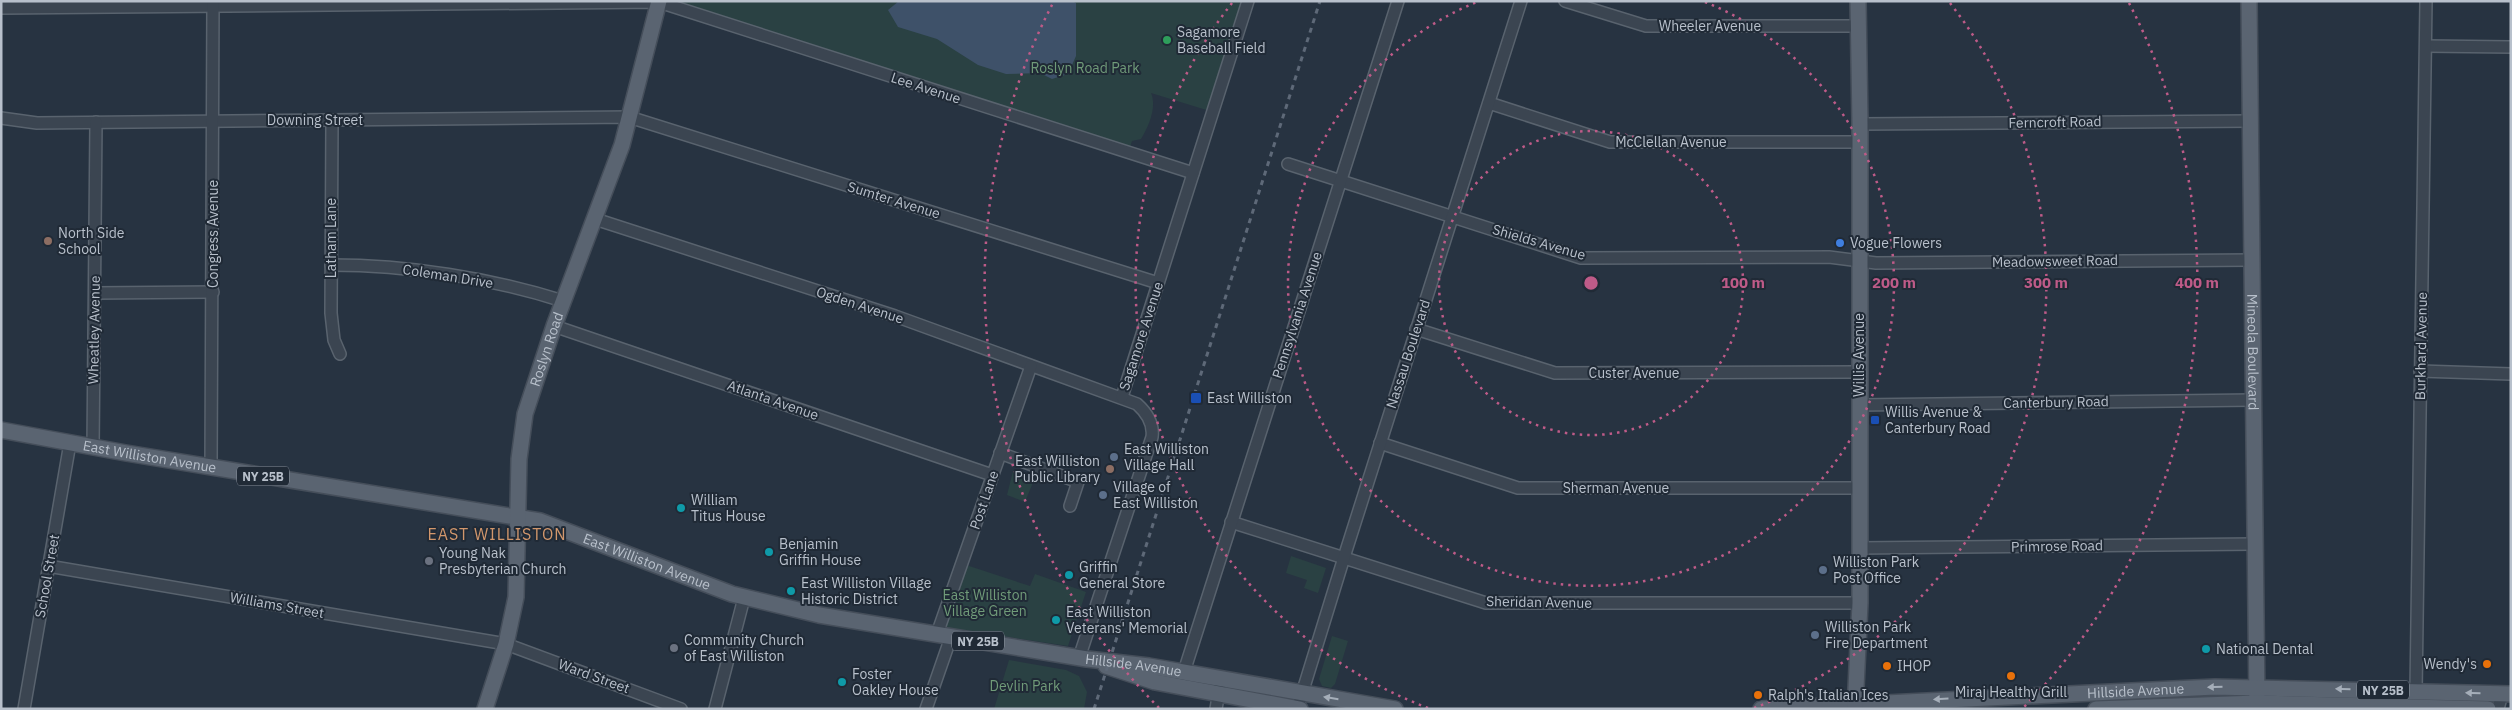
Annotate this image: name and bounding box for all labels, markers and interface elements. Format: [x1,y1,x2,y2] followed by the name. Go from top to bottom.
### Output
[1659,17,1762,35] street label: Wheeler Avenue
[1177,23,1266,57] place label: Sagamore Baseball Field
[1161,34,1173,46] marker: Sagamore Baseball Field
[1030,59,1140,77] park label: Roslyn Road Park
[889,68,963,108] street label: Lee Avenue
[267,111,363,129] street label: Downing Street
[2008,112,2102,132] street label: Ferncroft Road
[1615,133,1727,151] street label: McClellan Avenue
[845,177,943,223] street label: Sumter Avenue
[204,180,222,288] street label: Congress Avenue
[322,197,340,278] street label: Latham Lane
[1490,220,1588,264] street label: Shields Avenue
[58,224,125,258] place label: North Side School
[1850,234,1942,252] place label: Vogue Flowers
[42,235,54,247] marker: North Side School
[1834,237,1846,249] marker: Vogue Flowers
[1268,249,1326,381] street label: Pennsylvania Avenue
[1992,251,2118,271] street label: Meadowsweet Road
[401,260,495,292] street label: Coleman Drive
[1721,273,1765,292] text: 100 m
[1872,273,1916,292] text: 200 m
[2024,273,2068,292] text: 300 m
[2175,273,2219,292] text: 400 m
[1582,274,1600,292] centre of rings
[84,275,104,385] street label: Wheatley Avenue
[1115,279,1167,393] street label: Sagamore Avenue
[814,282,906,328] street label: Ogden Avenue
[2411,291,2431,400] street label: Burkhard Avenue
[2243,294,2263,410] street label: Mineola Boulevard
[1382,297,1434,411] street label: Nassau Boulevard
[526,309,567,389] street label: Roslyn Road
[1850,313,1868,397] street label: Willis Avenue
[1588,364,1680,382] street label: Custer Avenue
[725,376,821,424] street label: Atlanta Avenue
[1207,389,1292,407] place label: East Williston
[1189,391,1203,405] marker: East Williston
[2003,392,2109,412] street label: Canterbury Road
[1885,403,1991,437] place label: Willis Avenue & Canterbury Road
[1869,414,1881,426] marker: Willis Avenue & Canterbury Road
[81,436,218,477] street label: East Williston Avenue
[1124,440,1209,474] place label: East Williston Village Hall
[1108,451,1120,463] marker: East Williston Village Hall
[1014,452,1100,486] place label: East Williston Public Library
[1104,463,1116,475] marker: East Williston Public Library
[237,466,289,486] road number: NY 25B
[966,468,1003,532] street label: Post Lane
[1113,478,1198,512] place label: Village of East Williston
[1563,479,1670,497] street label: Sherman Avenue
[1097,489,1109,501] marker: Village of East Williston
[691,491,766,525] place label: William Titus House
[675,502,687,514] marker: William Titus House
[427,524,567,544] district label: EAST WILLISTON
[581,529,714,594] street label: East Williston Avenue
[31,533,63,619] street label: School Street
[779,535,862,569] place label: Benjamin Griffin House
[2011,536,2103,556] street label: Primrose Road
[439,544,567,578] place label: Young Nak Presbyterian Church
[763,546,775,558] marker: Benjamin Griffin House
[1833,553,1920,587] place label: Williston Park Post Office
[423,555,435,567] marker: Young Nak Presbyterian Church
[1079,558,1166,592] place label: Griffin General Store
[1817,564,1829,576] marker: Williston Park Post Office
[1063,569,1075,581] marker: Griffin General Store
[801,574,932,608] place label: East Williston Village Historic District
[785,585,797,597] marker: East Williston Village Historic District
[943,586,1027,620] park label: East Williston Village Green
[229,588,326,622] street label: Williams Street
[1486,592,1592,612] street label: Sheridan Avenue
[1066,603,1187,637] place label: East Williston Veterans' Memorial
[1050,614,1062,626] marker: East Williston Veterans' Memorial
[1825,618,1928,652] place label: Williston Park Fire Department
[1809,629,1821,641] marker: Williston Park Fire Department
[684,631,804,665] place label: Community Church of East Williston
[952,631,1004,650] road number: NY 25B
[2216,640,2314,658] place label: National Dental
[668,642,680,654] marker: Community Church of East Williston
[2200,643,2212,655] marker: National Dental
[1084,650,1183,681] street label: Hillside Avenue
[556,655,632,697] street label: Ward Street
[2424,655,2477,673] place label: Wendy's
[1897,657,1931,675] place label: IHOP
[2481,658,2493,670] marker: Wendy's
[1881,660,1893,672] marker: IHOP
[852,665,939,699] place label: Foster Oakley House
[2005,670,2017,682] marker: Miraj Healthy Grill
[836,676,848,688] marker: Foster Oakley House
[990,677,1061,695] park label: Devlin Park
[2087,679,2185,702] street label: Hillside Avenue
[2357,680,2409,700] road number: NY 25B
[1955,683,2067,701] place label: Miraj Healthy Grill
[2207,683,2223,691] one-way arrow
[2335,684,2351,692] one-way arrow
[1768,686,1889,704] place label: Ralph's Italian Ices
[1752,689,1764,701] marker: Ralph's Italian Ices
[2465,689,2481,697] one-way arrow
[1322,694,1338,702] one-way arrow
[1932,696,1948,704] one-way arrow

